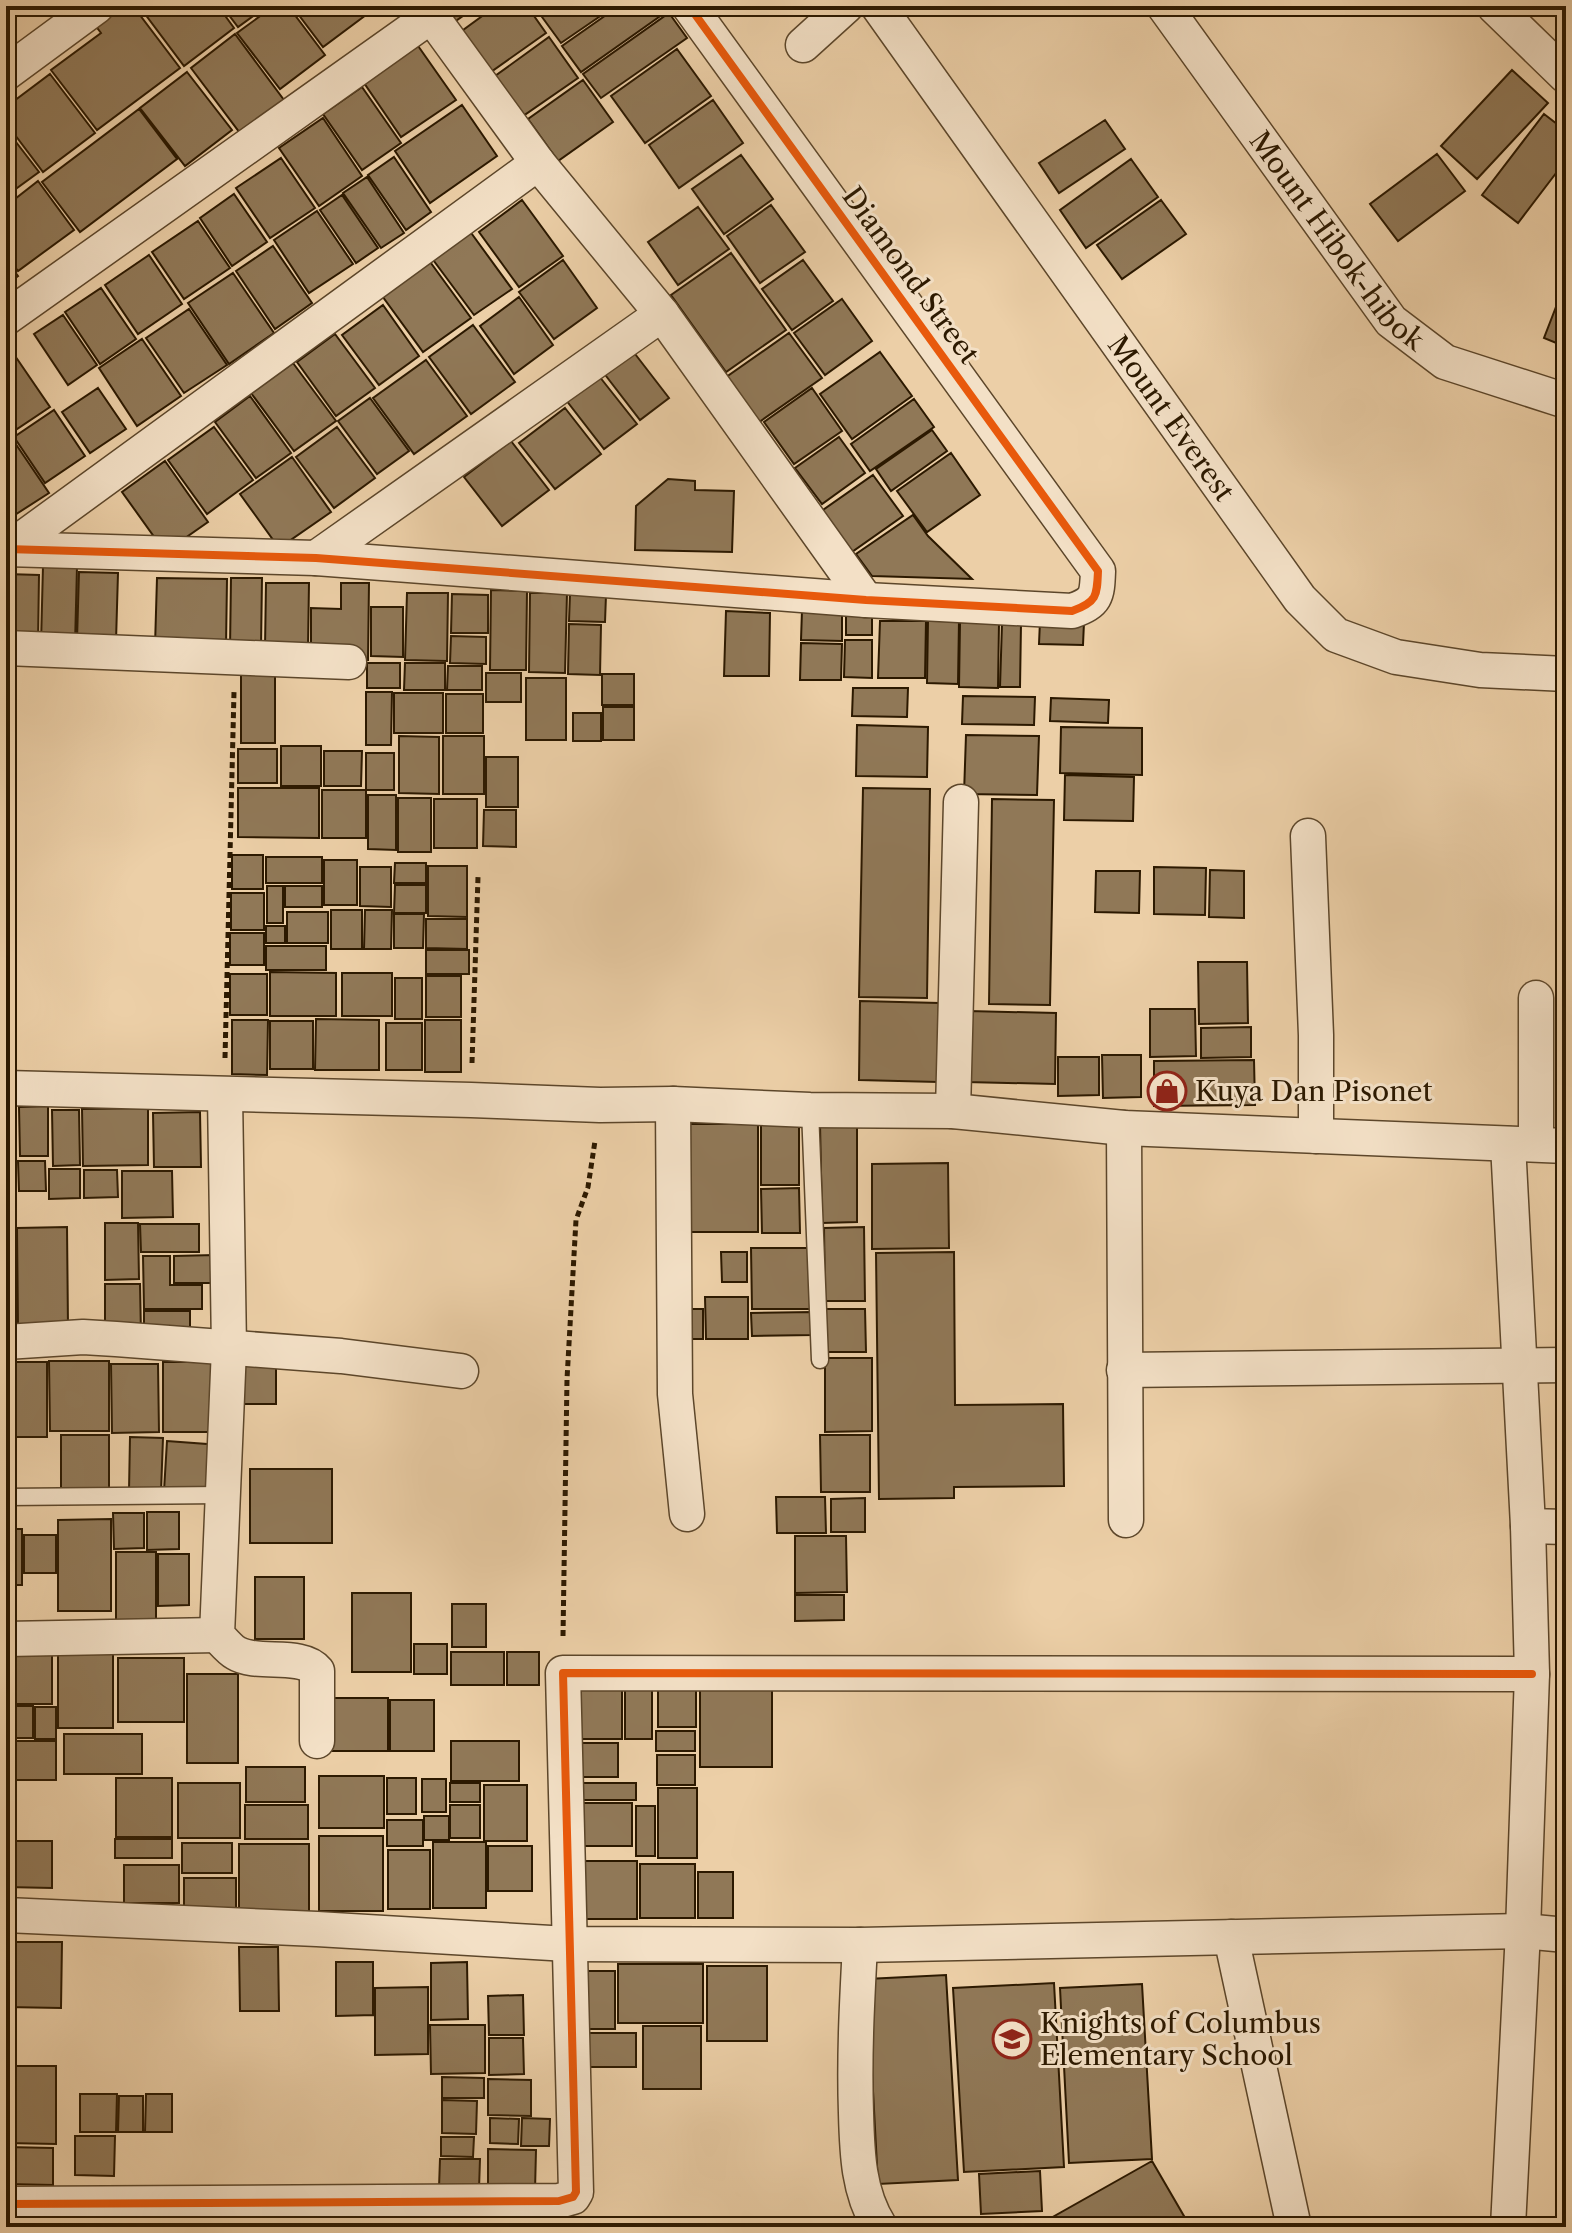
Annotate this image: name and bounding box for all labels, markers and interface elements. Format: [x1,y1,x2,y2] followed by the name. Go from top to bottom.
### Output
[1243,124,1433,358] street label: Mount Hibok-hibok
[835,180,987,370] street label: Diamond Street
[1101,329,1242,508] street label: Mount Everest
[1146,1070,1188,1112] shop icon: Kuya Dan Pisonet
[1195,1074,1432,1108] place label: Kuya Dan Pisonet
[1040,2006,1321,2072] place label: Knights of Columbus Elementary School
[991,2018,1033,2060] school or university icon: Knights of Columbus Elementary School

